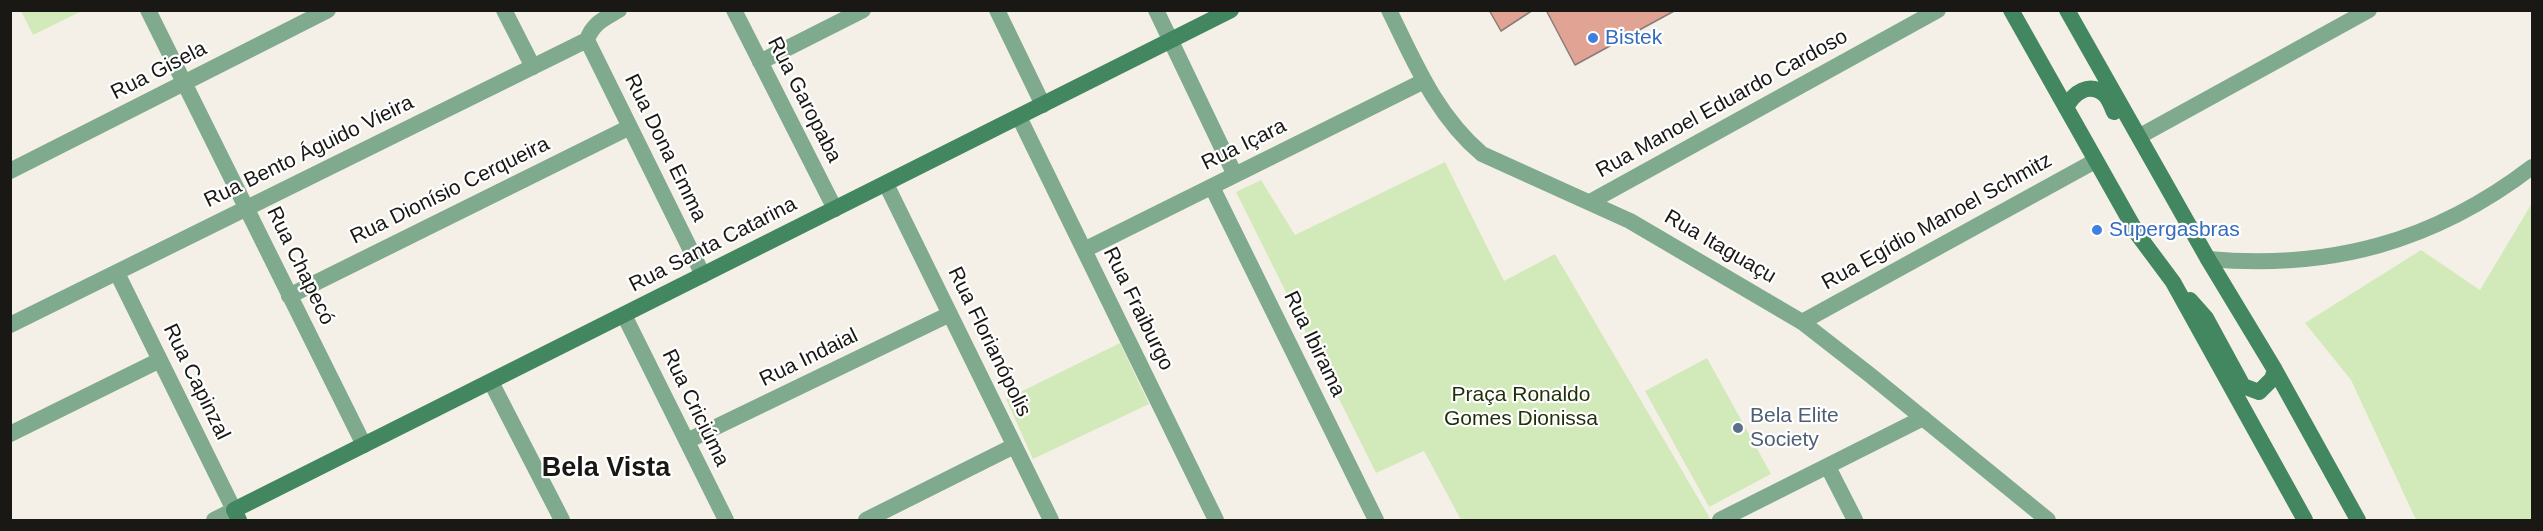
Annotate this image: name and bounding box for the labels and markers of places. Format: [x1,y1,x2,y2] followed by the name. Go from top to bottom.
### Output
[1605,25,1662,51] place label: Bistek
[1586,31,1600,45] marker: Bistek
[2109,217,2240,243] place label: Supergasbras
[2090,223,2104,237] marker: Supergasbras
[1750,403,1839,453] place label: Bela Elite Society
[1731,421,1745,435] marker: Bela Elite Society

